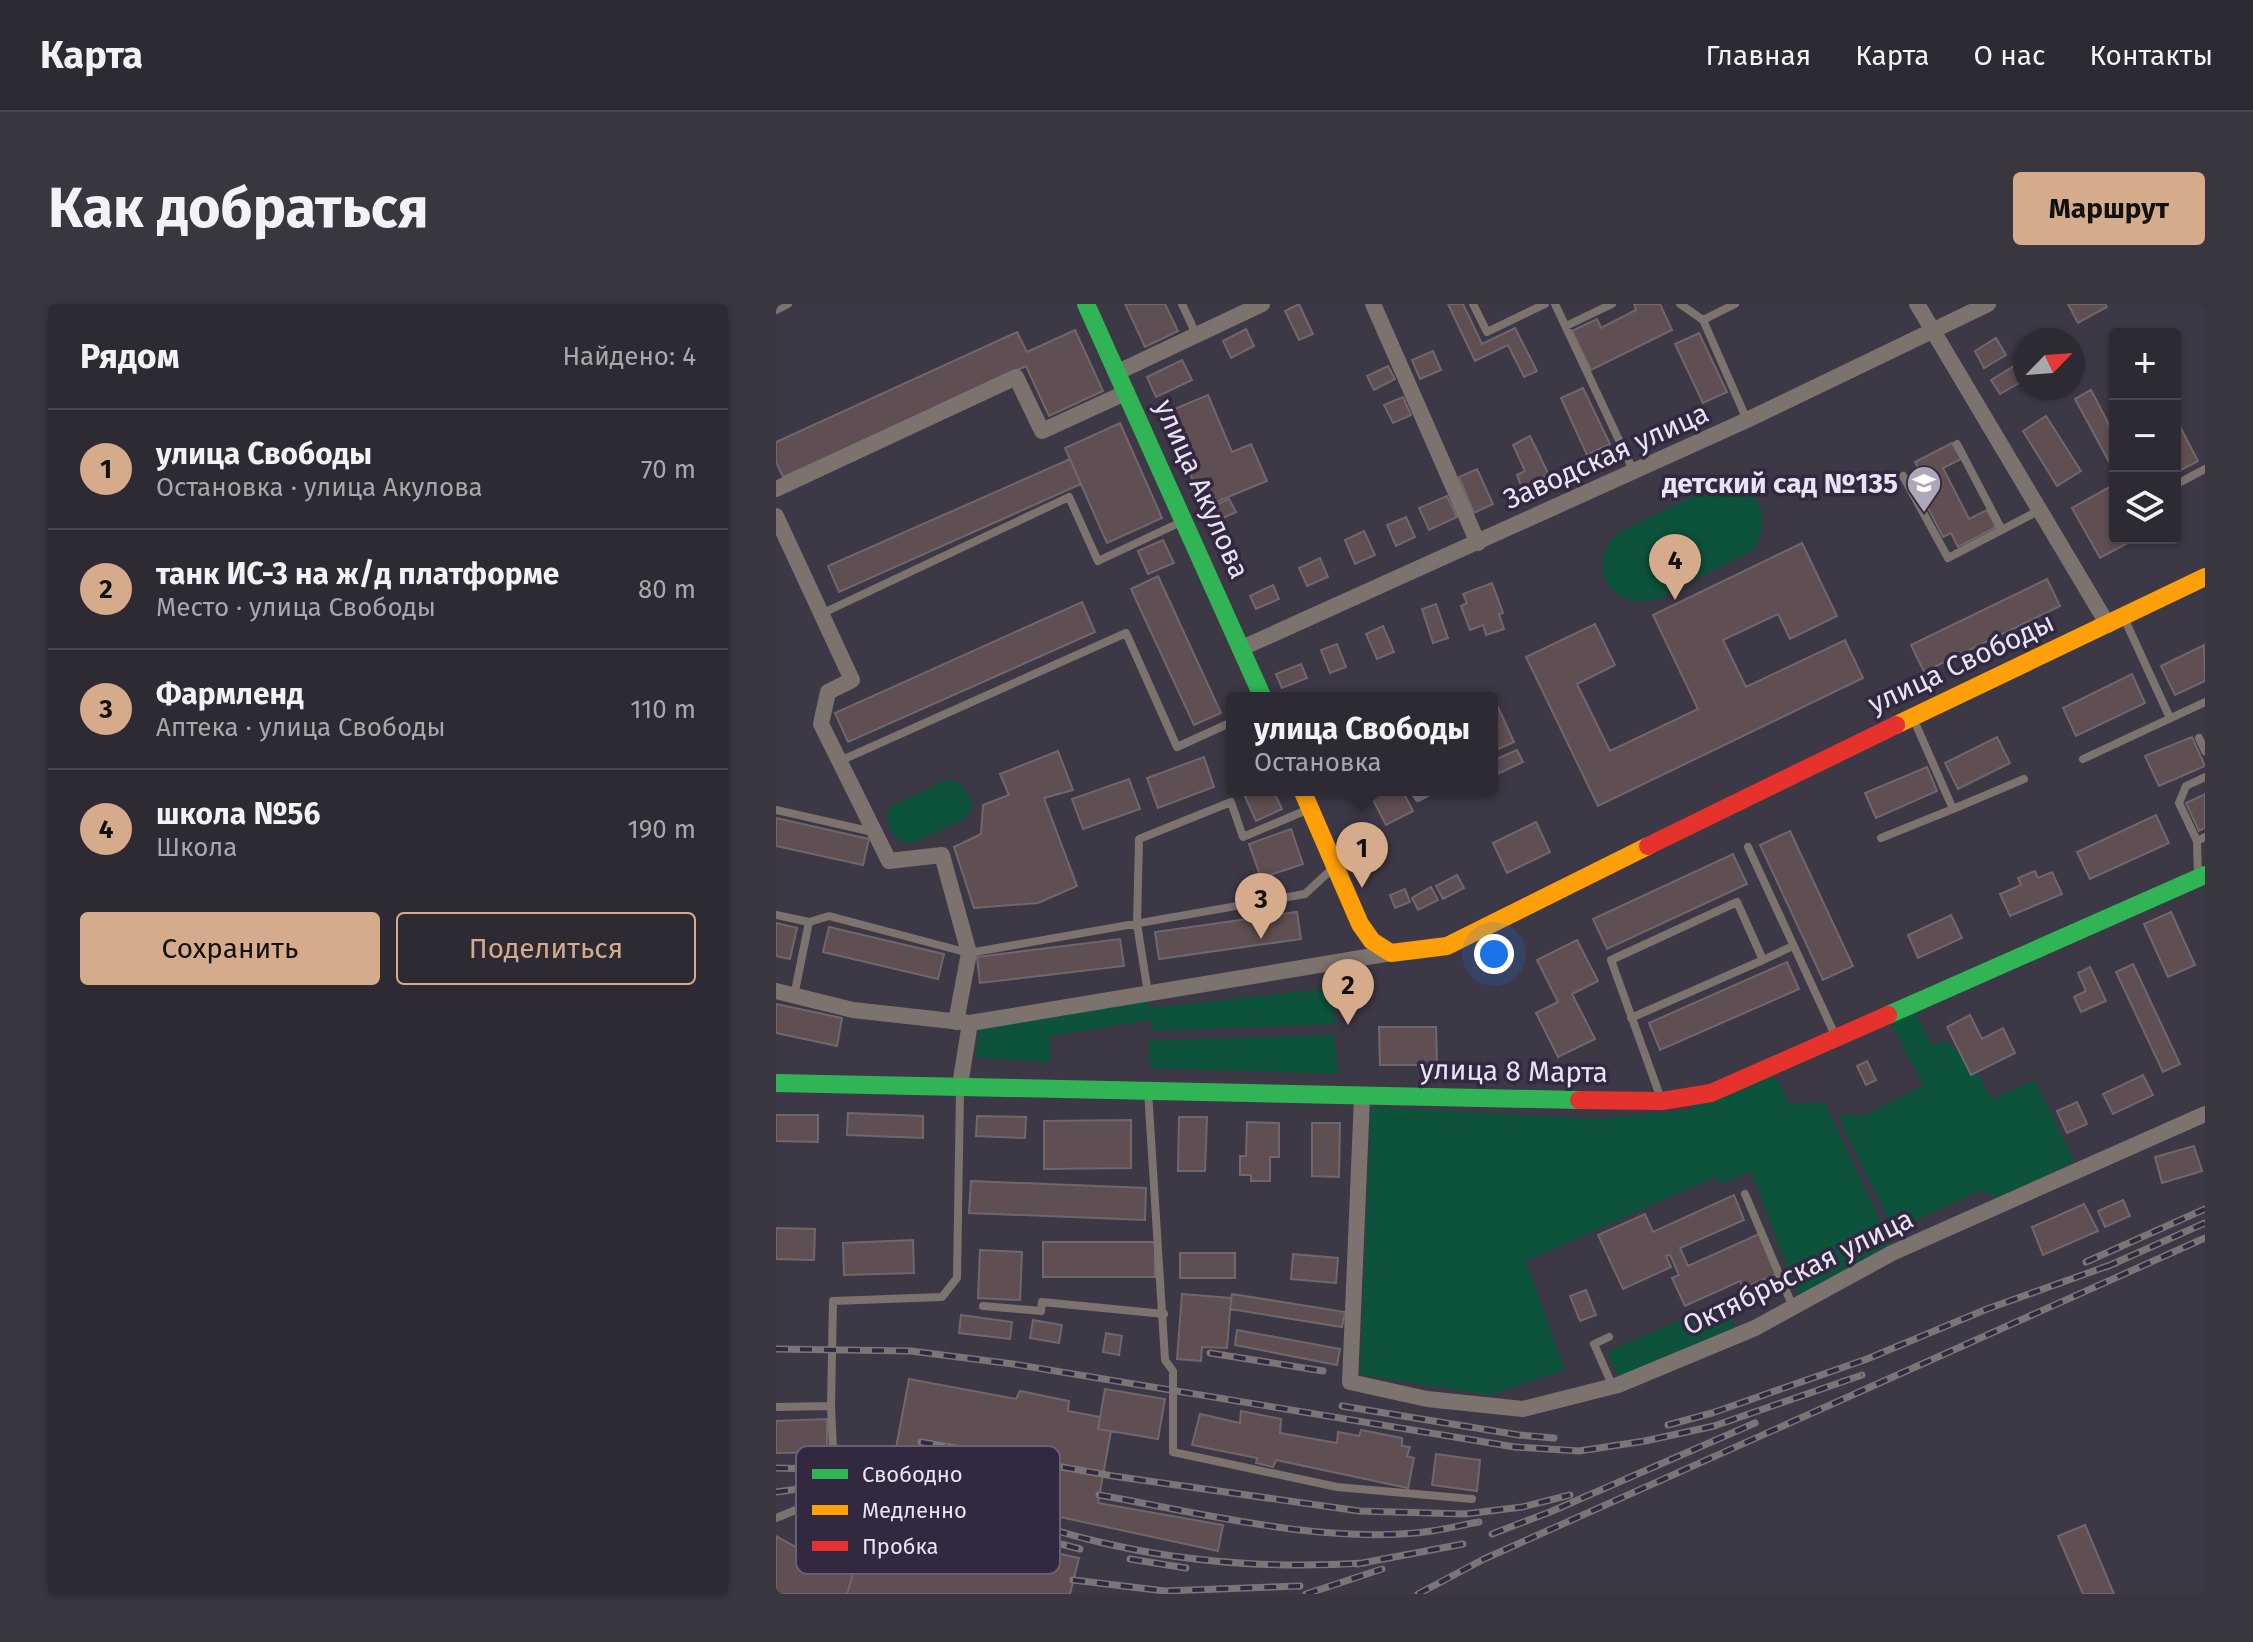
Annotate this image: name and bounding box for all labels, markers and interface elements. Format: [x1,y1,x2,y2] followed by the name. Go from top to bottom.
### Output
[40,32,143,78] text: Карта
[1705,39,1811,72] text: Главная
[1855,39,1929,72] text: Карта
[1973,39,2045,72] text: О нас
[2089,39,2213,72] text: Контакты
[2013,172,2205,245] button: Маршрут
[48,175,429,242] text: Как добраться
[2013,328,2085,400] north arrow
[2109,328,2181,544] map controls
[2109,328,2181,400] button: +
[80,336,179,377] text: Рядом
[562,341,696,372] text: Найдено: 4
[1148,394,1256,584] street label: улица Акулова
[1498,396,1714,516] street label: Заводская улица
[2109,400,2181,472] button: −
[156,436,372,472] text: улица Свободы
[100,454,112,485] text: 1
[641,454,696,485] text: 70 m
[1905,464,1943,514] school or university icon: детский сад №135
[1662,467,1898,500] place label: детский сад №135
[156,472,483,503] text: Остановка · улица Акулова
[2109,472,2181,544] button: layers
[1649,534,1701,600] pin: 4
[156,556,559,592] text: танк ИС-3 на ж/д платформе
[99,574,113,605] text: 2
[638,574,696,605] text: 80 m
[156,592,436,623] text: Место · улица Свободы
[1863,606,2059,720] street label: улица Свободы
[156,676,304,712] text: Фармленд
[1226,692,1498,796] popup
[99,694,113,725] text: 3
[630,694,696,725] text: 110 m
[1254,711,1470,747] text: улица Свободы
[156,712,446,743] text: Аптека · улица Свободы
[1254,747,1382,778] text: Остановка
[156,796,320,832] text: школа №56
[99,814,113,845] text: 4
[627,814,696,845] text: 190 m
[1336,822,1388,888] pin: 1
[156,832,237,863] text: Школа
[1235,873,1287,939] pin: 3
[80,912,380,985] button: Сохранить
[396,912,696,985] button: Поделиться
[1474,934,1514,974] your location
[1322,959,1374,1025] pin: 2
[1420,1053,1608,1089] street label: улица 8 Марта
[1677,1202,1919,1342] street label: Октябрьская улица
[796,1446,1060,1574] legend
[862,1461,963,1488] text: Свободно
[862,1497,967,1524] text: Медленно
[862,1533,939,1560] text: Пробка

